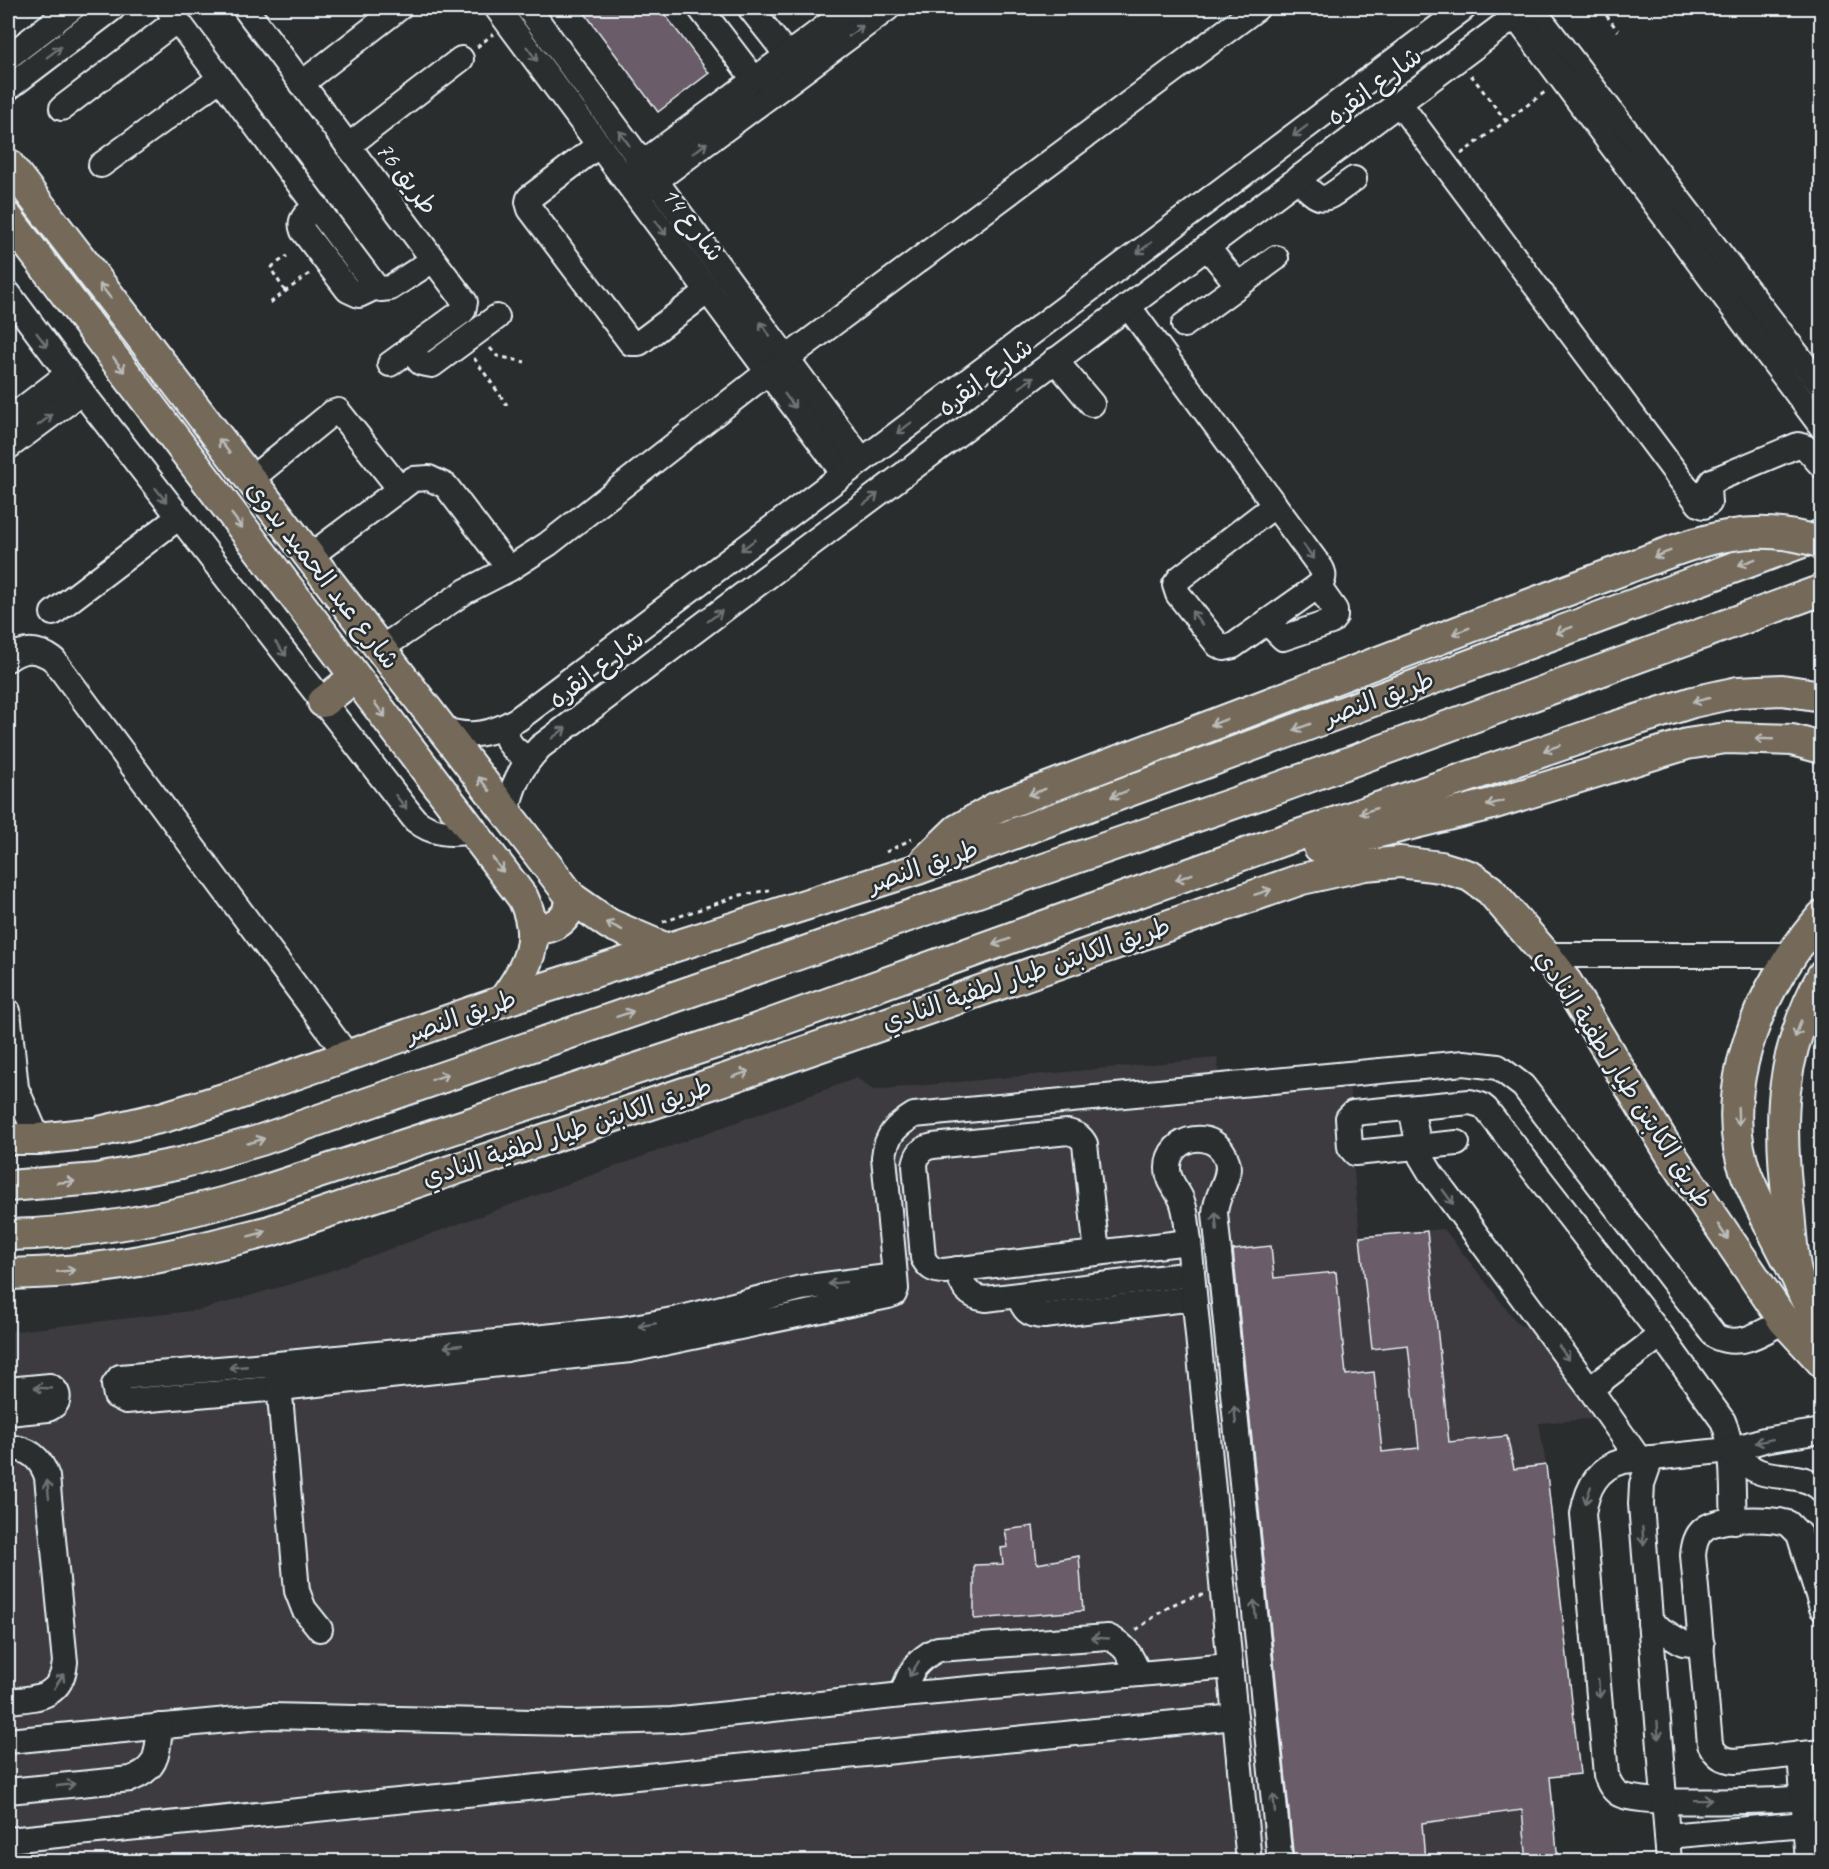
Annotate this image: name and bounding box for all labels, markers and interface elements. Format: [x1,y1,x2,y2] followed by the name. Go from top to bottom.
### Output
[848,25,864,37] one-way arrow
[1319,39,1429,134] street label: شارع انقره
[46,46,62,59] one-way arrow
[525,46,538,62] one-way arrow
[1293,125,1309,137] one-way arrow
[618,130,630,146] one-way arrow
[368,134,446,222] street label: طريق 76
[692,141,708,154] one-way arrow
[653,180,732,269] street label: شارع 14
[654,219,667,235] one-way arrow
[1137,242,1153,254] one-way arrow
[99,284,112,300] one-way arrow
[758,321,771,337] one-way arrow
[930,330,1040,425] street label: شارع انقره
[36,332,49,348] one-way arrow
[113,357,125,373] one-way arrow
[1019,375,1035,388] one-way arrow
[783,392,796,408] one-way arrow
[36,413,52,426] one-way arrow
[897,422,913,435] one-way arrow
[218,438,231,454] one-way arrow
[238,474,407,677] street label: شارع عبد الحميد بدوى
[155,487,168,503] one-way arrow
[863,492,879,505] one-way arrow
[230,513,243,529] one-way arrow
[741,539,757,552] one-way arrow
[1303,543,1316,559] one-way arrow
[1653,550,1672,561] one-way arrow
[1738,557,1757,568] one-way arrow
[707,609,723,622] one-way arrow
[1190,610,1203,626] one-way arrow
[541,622,651,717] street label: شارع انقره
[1555,625,1574,636] one-way arrow
[1452,626,1470,637] one-way arrow
[275,640,288,656] one-way arrow
[1317,663,1439,734] street label: طريق النصر
[1692,694,1711,706] one-way arrow
[373,701,386,717] one-way arrow
[1211,718,1229,729] one-way arrow
[1294,722,1312,733] one-way arrow
[551,726,567,739] one-way arrow
[1755,734,1775,745] one-way arrow
[1544,743,1562,754] one-way arrow
[477,776,490,792] one-way arrow
[1028,787,1047,798] one-way arrow
[1111,790,1129,801] one-way arrow
[395,794,408,810] one-way arrow
[1485,798,1504,809] one-way arrow
[1359,807,1378,818] one-way arrow
[861,832,983,901] street label: طريق النصر
[491,857,504,873] one-way arrow
[1176,872,1194,883] one-way arrow
[1253,886,1272,897] one-way arrow
[877,909,1175,1041] street label: طريق الكابتن طيار لطفية النادي
[605,920,623,931] one-way arrow
[992,938,1011,949] one-way arrow
[1526,943,1720,1216] street label: طريق الكابتن طيار لطفية النادي
[399,982,521,1051] street label: طريق النصر
[615,1007,634,1018] one-way arrow
[1792,1019,1803,1038] one-way arrow
[731,1068,750,1079] one-way arrow
[418,1069,717,1196] street label: طريق الكابتن طيار لطفية النادي
[430,1071,449,1082] one-way arrow
[1732,1106,1743,1125] one-way arrow
[246,1135,265,1146] one-way arrow
[55,1176,75,1187] one-way arrow
[1442,1188,1454,1204] one-way arrow
[1210,1212,1221,1232] one-way arrow
[1717,1223,1729,1239] one-way arrow
[247,1228,266,1240] one-way arrow
[55,1265,75,1276] one-way arrow
[827,1278,847,1289] one-way arrow
[637,1320,657,1331] one-way arrow
[443,1341,463,1352] one-way arrow
[1557,1345,1570,1361] one-way arrow
[228,1362,248,1373] one-way arrow
[34,1382,53,1393] one-way arrow
[1229,1406,1240,1426] one-way arrow
[1755,1436,1774,1447] one-way arrow
[42,1479,53,1499] one-way arrow
[1582,1485,1593,1504] one-way arrow
[1638,1525,1649,1545] one-way arrow
[1249,1600,1260,1620] one-way arrow
[1090,1632,1110,1643] one-way arrow
[907,1660,919,1677] one-way arrow
[53,1673,65,1690] one-way arrow
[1594,1678,1605,1698] one-way arrow
[1653,1720,1664,1739] one-way arrow
[55,1780,75,1791] one-way arrow
[1268,1794,1279,1814] one-way arrow
[1693,1794,1713,1806] one-way arrow

